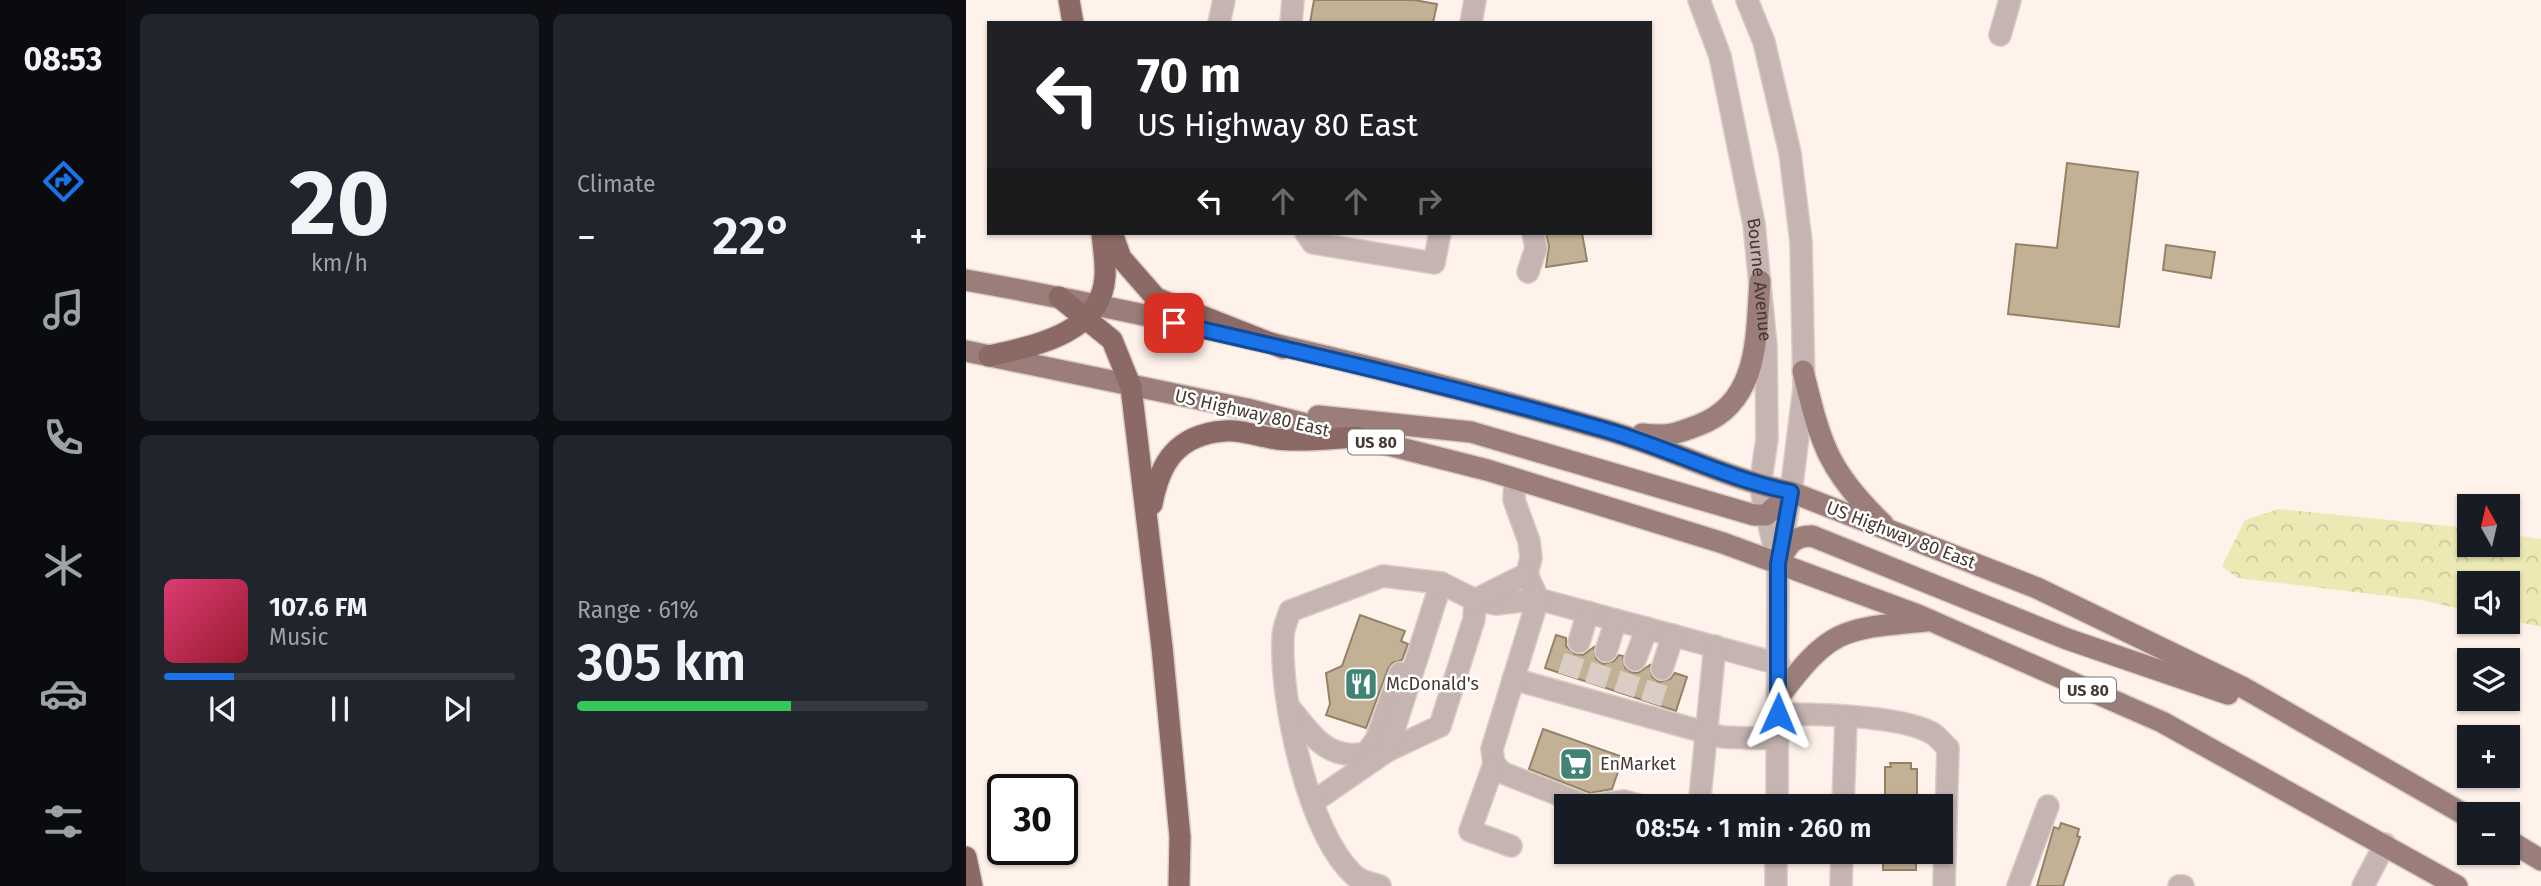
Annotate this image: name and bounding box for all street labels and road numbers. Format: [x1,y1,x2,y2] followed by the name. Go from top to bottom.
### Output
[1742,216,1776,342] street label: Bourne Avenue
[1173,385,1332,442] street label: US Highway 80 East
[1348,430,1404,454] road number: US 80
[1823,496,1979,574] street label: US Highway 80 East
[2060,678,2116,702] road number: US 80

